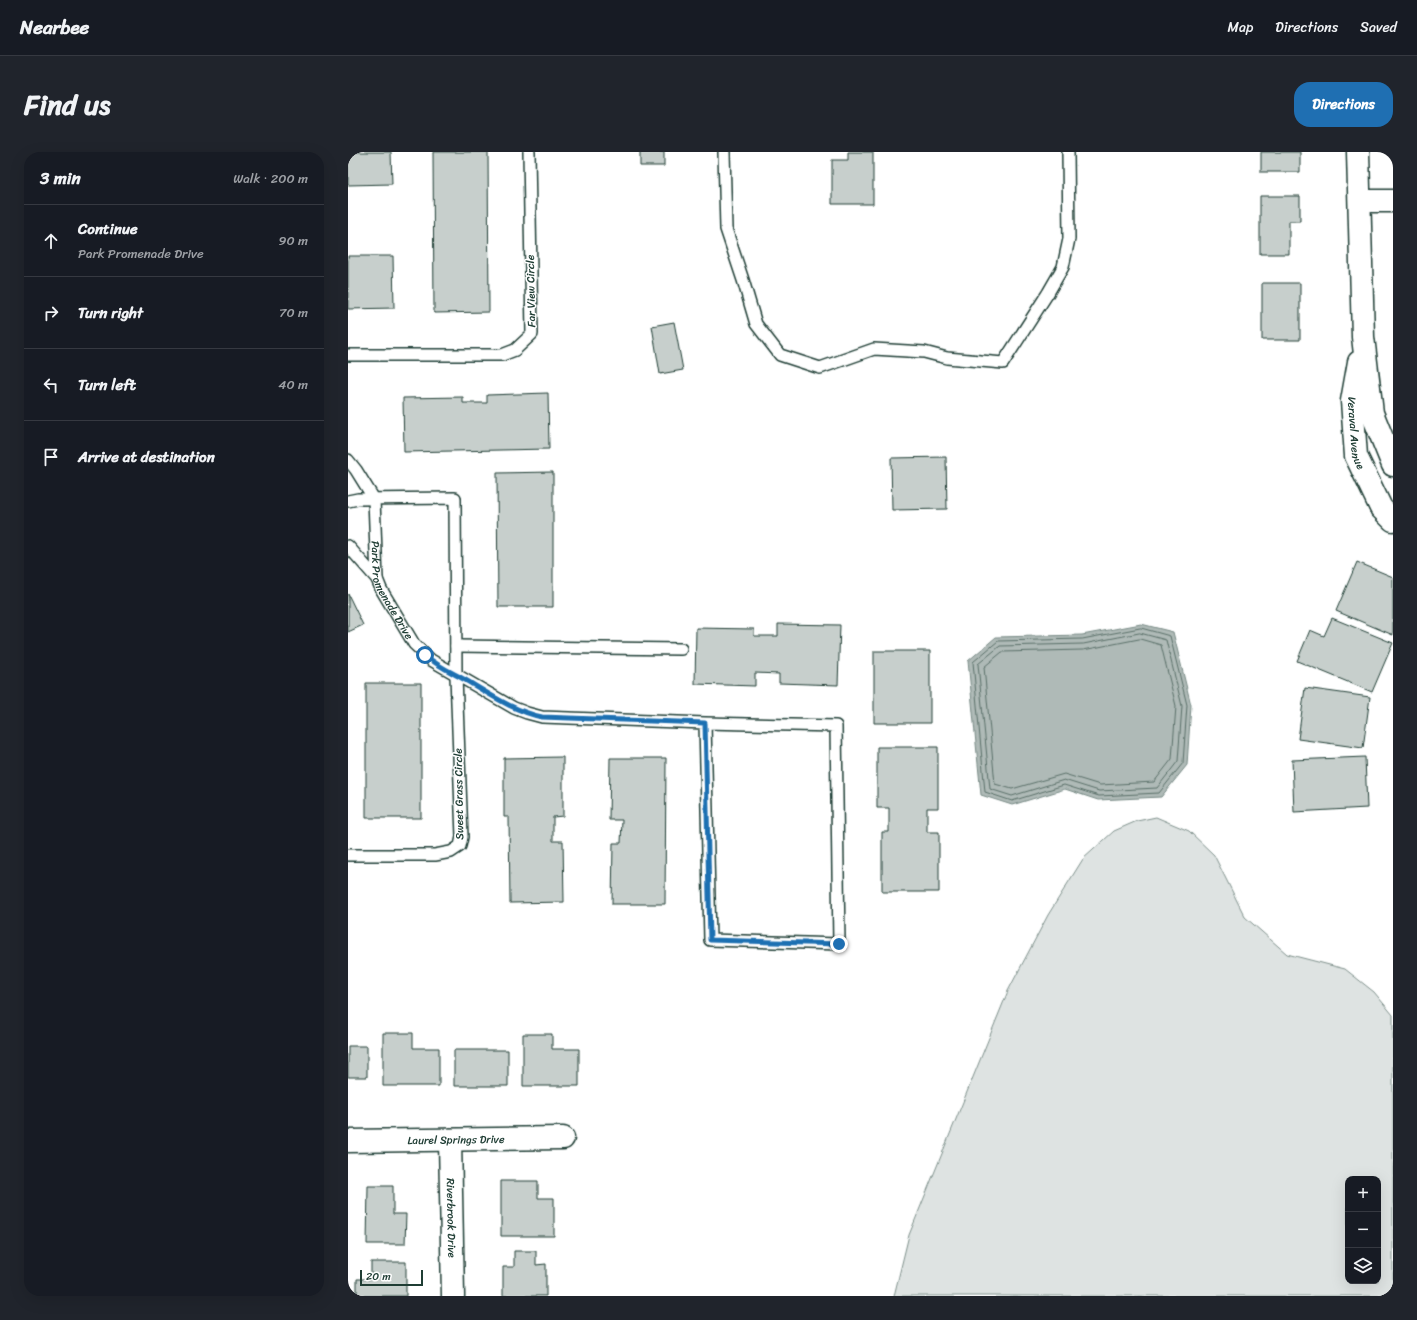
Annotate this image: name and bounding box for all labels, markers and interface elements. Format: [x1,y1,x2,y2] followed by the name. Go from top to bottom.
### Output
[20,11,89,44] text: Nearbee
[1227,15,1253,40] text: Map
[1275,15,1338,40] text: Directions
[1360,15,1397,40] text: Saved
[24,80,111,129] text: Find us
[1294,82,1393,127] button: Directions
[40,163,81,193] text: 3 min
[233,167,308,190] text: Walk · 200 m
[78,216,138,242] text: Continue
[278,229,308,252] text: 90 m
[40,230,62,252] icon: ahead
[78,242,204,265] text: Park Promenade Drive
[521,254,541,327] street label: Far View Circle
[78,300,143,326] text: Turn right
[279,301,308,324] text: 70 m
[40,302,62,324] icon: right
[78,372,136,398] text: Turn left
[278,373,308,396] text: 40 m
[40,374,62,396] icon: left
[1342,395,1371,473] street label: Veraval Avenue
[78,444,215,470] text: Arrive at destination
[40,446,62,468] icon: arrive
[366,540,419,643] street label: Park Promenade Drive
[416,646,434,664] route start
[449,748,469,840] street label: Sweet Grass Circle
[830,935,848,953] route end
[407,1129,505,1150] street label: Laurel Springs Drive
[1345,1176,1381,1284] map controls
[1345,1176,1381,1212] button: +
[441,1178,462,1259] street label: Riverbrook Drive
[1345,1212,1381,1248] button: −
[1345,1248,1381,1284] button: layers
[366,1267,391,1286] text: 20 m
[360,1268,423,1287] scale bar

